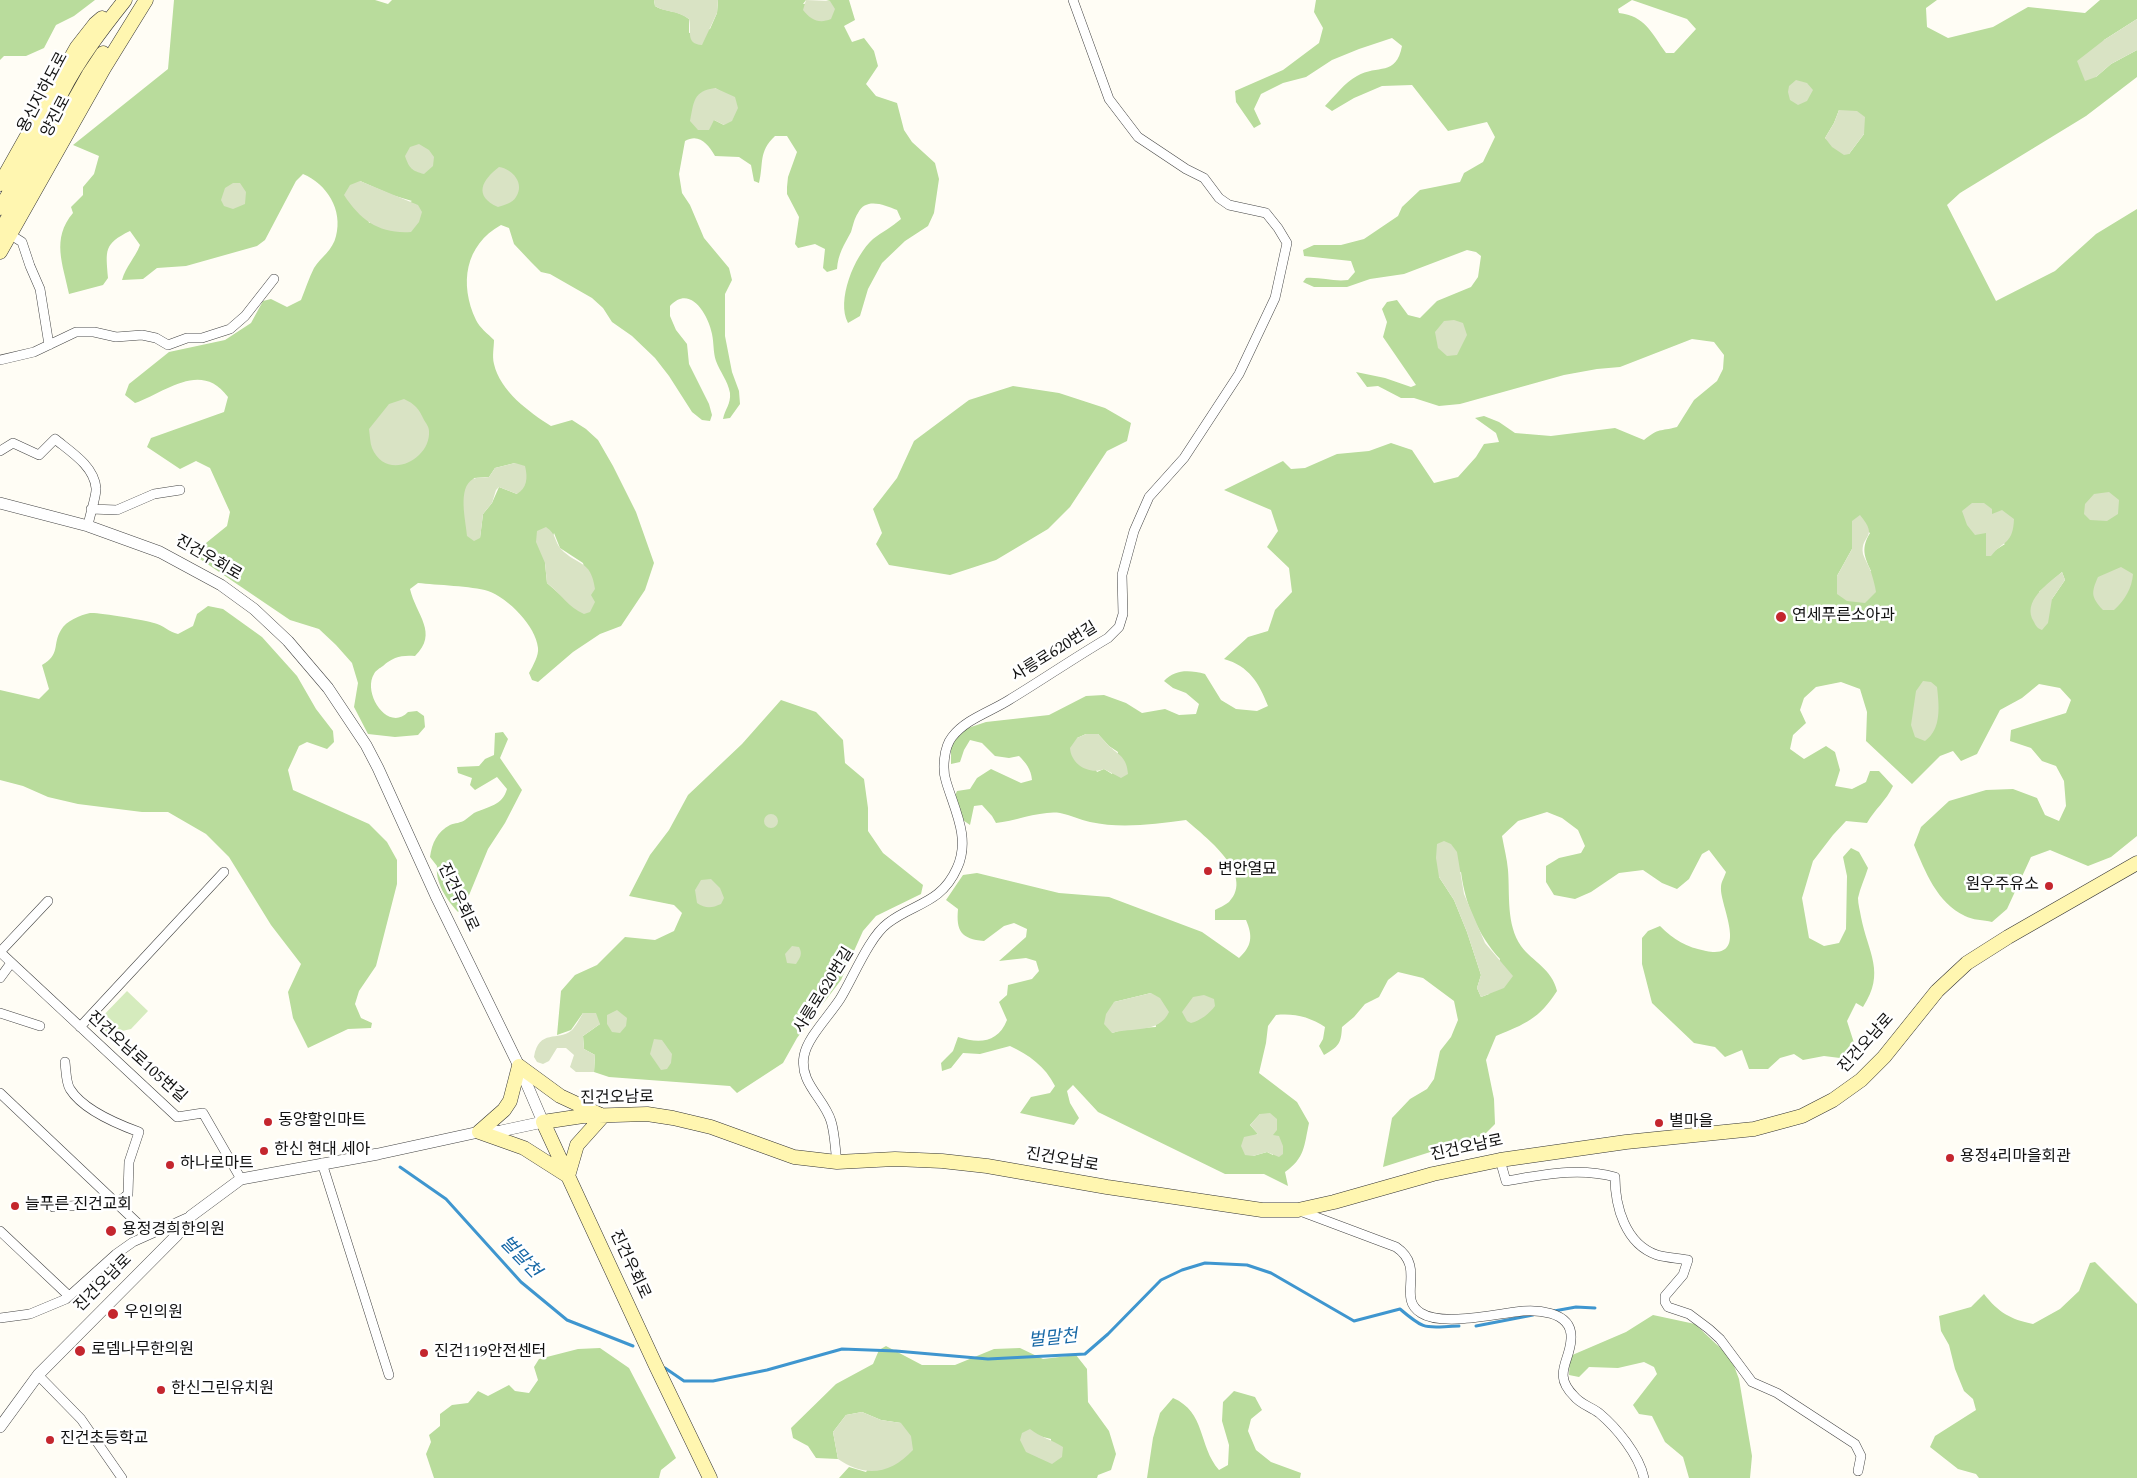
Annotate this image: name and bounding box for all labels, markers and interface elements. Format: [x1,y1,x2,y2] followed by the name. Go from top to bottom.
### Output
[15,50,73,136] street label: 용신지하도로
[38,93,76,141] street label: 양진로
[171,532,245,586] street label: 진건우회로
[1792,607,1895,627] place label: 연세푸른소아과
[1774,610,1788,624] marker: 연세푸른소아과
[1009,619,1101,687] street label: 사릉로620번길
[433,861,481,935] street label: 진건우회로
[1218,861,1277,881] place label: 변안열묘
[1202,865,1214,877] marker: 변안열묘
[1965,876,2039,896] place label: 원우주유소
[2043,880,2055,892] marker: 원우주유소
[791,945,859,1037] street label: 사릉로620번길
[82,1008,190,1108] street label: 진건오남로105번길
[1835,1010,1899,1078] street label: 진건오남로
[580,1089,654,1109] street label: 진건오남로
[278,1112,366,1132] place label: 동양할인마트
[1669,1113,1713,1133] place label: 별마을
[262,1116,274,1128] marker: 동양할인마트
[1653,1117,1665,1129] marker: 별마을
[1429,1132,1505,1166] street label: 진건오남로
[274,1141,370,1161] place label: 한신 현대 세아
[258,1145,270,1157] marker: 한신 현대 세아
[1024,1145,1100,1177] street label: 진건오남로
[1960,1148,2071,1168] place label: 용정4리마을회관
[1944,1152,1956,1164] marker: 용정4리마을회관
[180,1155,254,1175] place label: 하나로마트
[164,1159,176,1171] marker: 하나로마트
[25,1196,132,1216] place label: 늘푸른 진건교회
[9,1200,21,1212] marker: 늘푸른 진건교회
[122,1221,225,1241] place label: 용정경희한의원
[104,1224,118,1238] marker: 용정경희한의원
[605,1228,653,1302] street label: 진건우회로
[494,1233,544,1283] water label: 벌말천
[71,1251,137,1317] street label: 진건오남로
[124,1304,183,1324] place label: 우인의원
[106,1307,120,1321] marker: 우인의원
[1027,1327,1079,1353] water label: 벌말천
[91,1341,194,1361] place label: 로뎀나무한의원
[434,1343,546,1363] place label: 진건119안전센터
[73,1344,87,1358] marker: 로뎀나무한의원
[418,1347,430,1359] marker: 진건119안전센터
[171,1380,274,1400] place label: 한신그린유치원
[155,1384,167,1396] marker: 한신그린유치원
[60,1430,148,1450] place label: 진건초등학교
[44,1434,56,1446] marker: 진건초등학교

